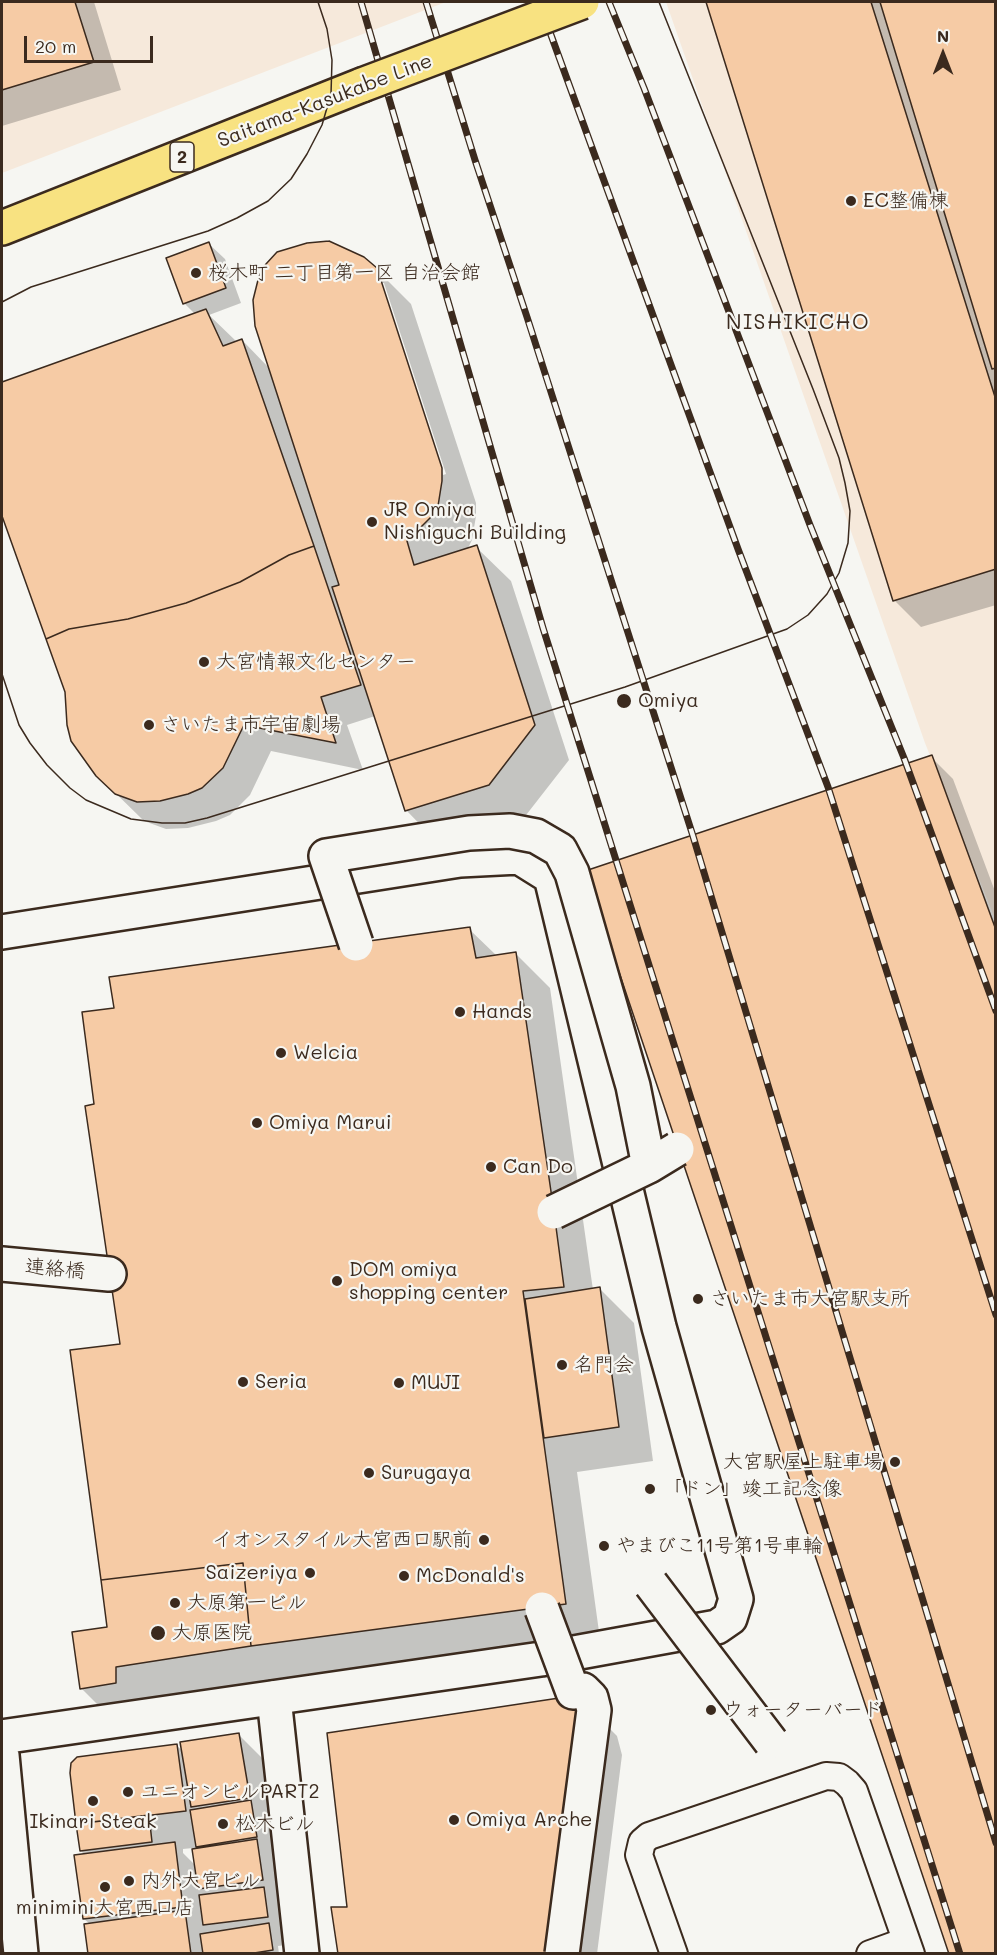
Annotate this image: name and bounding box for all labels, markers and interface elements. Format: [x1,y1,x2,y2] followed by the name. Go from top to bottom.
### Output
[27,24,156,62] scale bar
[913,24,973,84] north arrow
[937,25,949,46] text: N
[35,34,76,58] text: 20 m
[214,49,436,153] street label: Saitama-Kasukabe Line
[170,142,194,172] road number: 2
[863,189,949,213] place label: EC整備棟
[844,194,858,208] marker: EC整備棟
[208,261,481,285] place label: 桜木町 二丁目第一区 自治会館
[189,266,203,280] marker: 桜木町 二丁目第一区 自治会館
[726,310,870,336] district label: NISHIKICHO
[384,498,566,545] place label: JR Omiya Nishiguchi Building
[365,515,379,529] marker: JR Omiya Nishiguchi Building
[216,650,416,674] place label: 大宮情報文化センター
[197,655,211,669] marker: 大宮情報文化センター
[638,689,699,713] place label: Omiya
[615,692,633,710] marker: Omiya
[161,713,341,737] place label: さいたま市宇宙劇場
[142,718,156,732] marker: さいたま市宇宙劇場
[472,1000,532,1024] place label: Hands
[453,1005,467,1019] marker: Hands
[293,1041,358,1065] place label: Welcia
[274,1046,288,1060] marker: Welcia
[269,1111,392,1135] place label: Omiya Marui
[250,1116,264,1130] marker: Omiya Marui
[503,1155,573,1179] place label: Can Do
[484,1160,498,1174] marker: Can Do
[24,1254,86,1284] street label: 連絡橋
[349,1258,508,1305] place label: DOM omiya shopping center
[330,1274,344,1288] marker: DOM omiya shopping center
[710,1287,910,1311] place label: さいたま市大宮駅支所
[691,1292,705,1306] marker: さいたま市大宮駅支所
[574,1353,634,1377] place label: 名門会
[555,1358,569,1372] marker: 名門会
[255,1370,307,1394] place label: Seria
[411,1371,460,1395] place label: MUJI
[236,1375,250,1389] marker: Seria
[392,1376,406,1390] marker: MUJI
[723,1450,883,1474] place label: 大宮駅屋上駐車場
[888,1455,902,1469] marker: 大宮駅屋上駐車場
[381,1461,471,1485] place label: Surugaya
[362,1466,376,1480] marker: Surugaya
[662,1477,842,1501] place label: 「ドン」竣工記念像
[643,1482,657,1496] marker: 「ドン」竣工記念像
[212,1528,472,1552] place label: イオンスタイル大宮西口駅前
[477,1533,491,1547] marker: イオンスタイル大宮西口駅前
[616,1534,823,1558] place label: やまびこ11号第1号車輪
[597,1539,611,1553] marker: やまびこ11号第1号車輪
[206,1561,298,1585] place label: Saizeriya
[416,1564,525,1588] place label: McDonald's
[303,1566,317,1580] marker: Saizeriya
[397,1569,411,1583] marker: McDonald's
[187,1591,307,1615] place label: 大原第一ビル
[168,1596,182,1610] marker: 大原第一ビル
[172,1621,252,1645] place label: 大原医院
[149,1624,167,1642] marker: 大原医院
[723,1698,883,1722] place label: ウォーターバード
[704,1703,718,1717] marker: ウォーターバード
[140,1780,320,1804] place label: ユニオンビルPART2
[121,1785,135,1799] marker: ユニオンビルPART2
[86,1794,100,1808] marker: Ikinari Steak
[466,1808,592,1832] place label: Omiya Arche
[29,1810,157,1834] place label: Ikinari Steak
[235,1812,315,1836] place label: 松木ビル
[447,1813,461,1827] marker: Omiya Arche
[216,1817,230,1831] marker: 松木ビル
[141,1869,261,1893] place label: 内外大宮ビル
[122,1874,136,1888] marker: 内外大宮ビル
[98,1880,112,1894] marker: minimini大宮西口店
[16,1896,194,1920] place label: minimini大宮西口店

